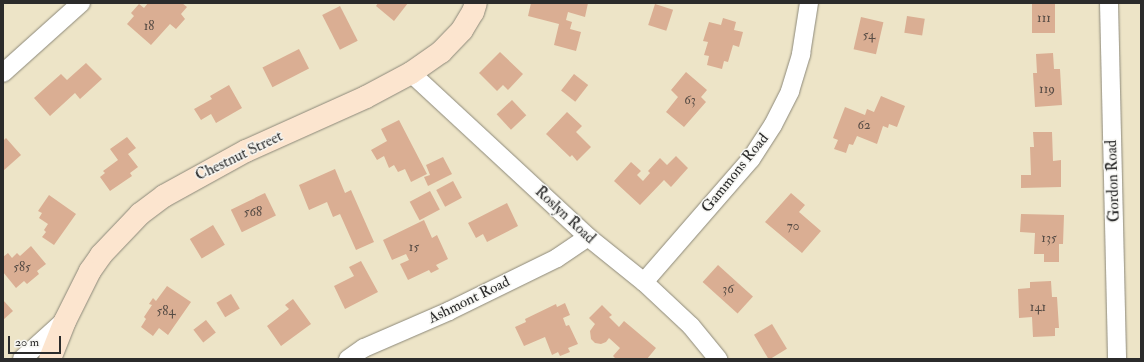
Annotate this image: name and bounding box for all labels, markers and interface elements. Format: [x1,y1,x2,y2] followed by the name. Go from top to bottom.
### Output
[1037,10,1051,26] house number: 111
[144,18,154,34] house number: 18
[863,27,875,43] house number: 54
[1039,81,1055,97] house number: 119
[684,92,696,108] house number: 63
[857,117,871,133] house number: 62
[193,127,285,185] street label: Chestnut Street
[698,130,772,216] street label: Gammons Road
[1103,140,1123,222] street label: Gordon Road
[531,183,599,247] street label: Roslyn Road
[244,204,262,220] house number: 568
[787,218,799,234] house number: 70
[1041,230,1057,246] house number: 135
[409,239,419,255] house number: 15
[13,259,31,275] house number: 585
[425,273,513,327] street label: Ashmont Road
[722,281,734,297] house number: 36
[1030,299,1046,315] house number: 141
[157,303,175,319] house number: 584
[10,328,63,354] scale bar
[15,335,39,350] text: 20 m

